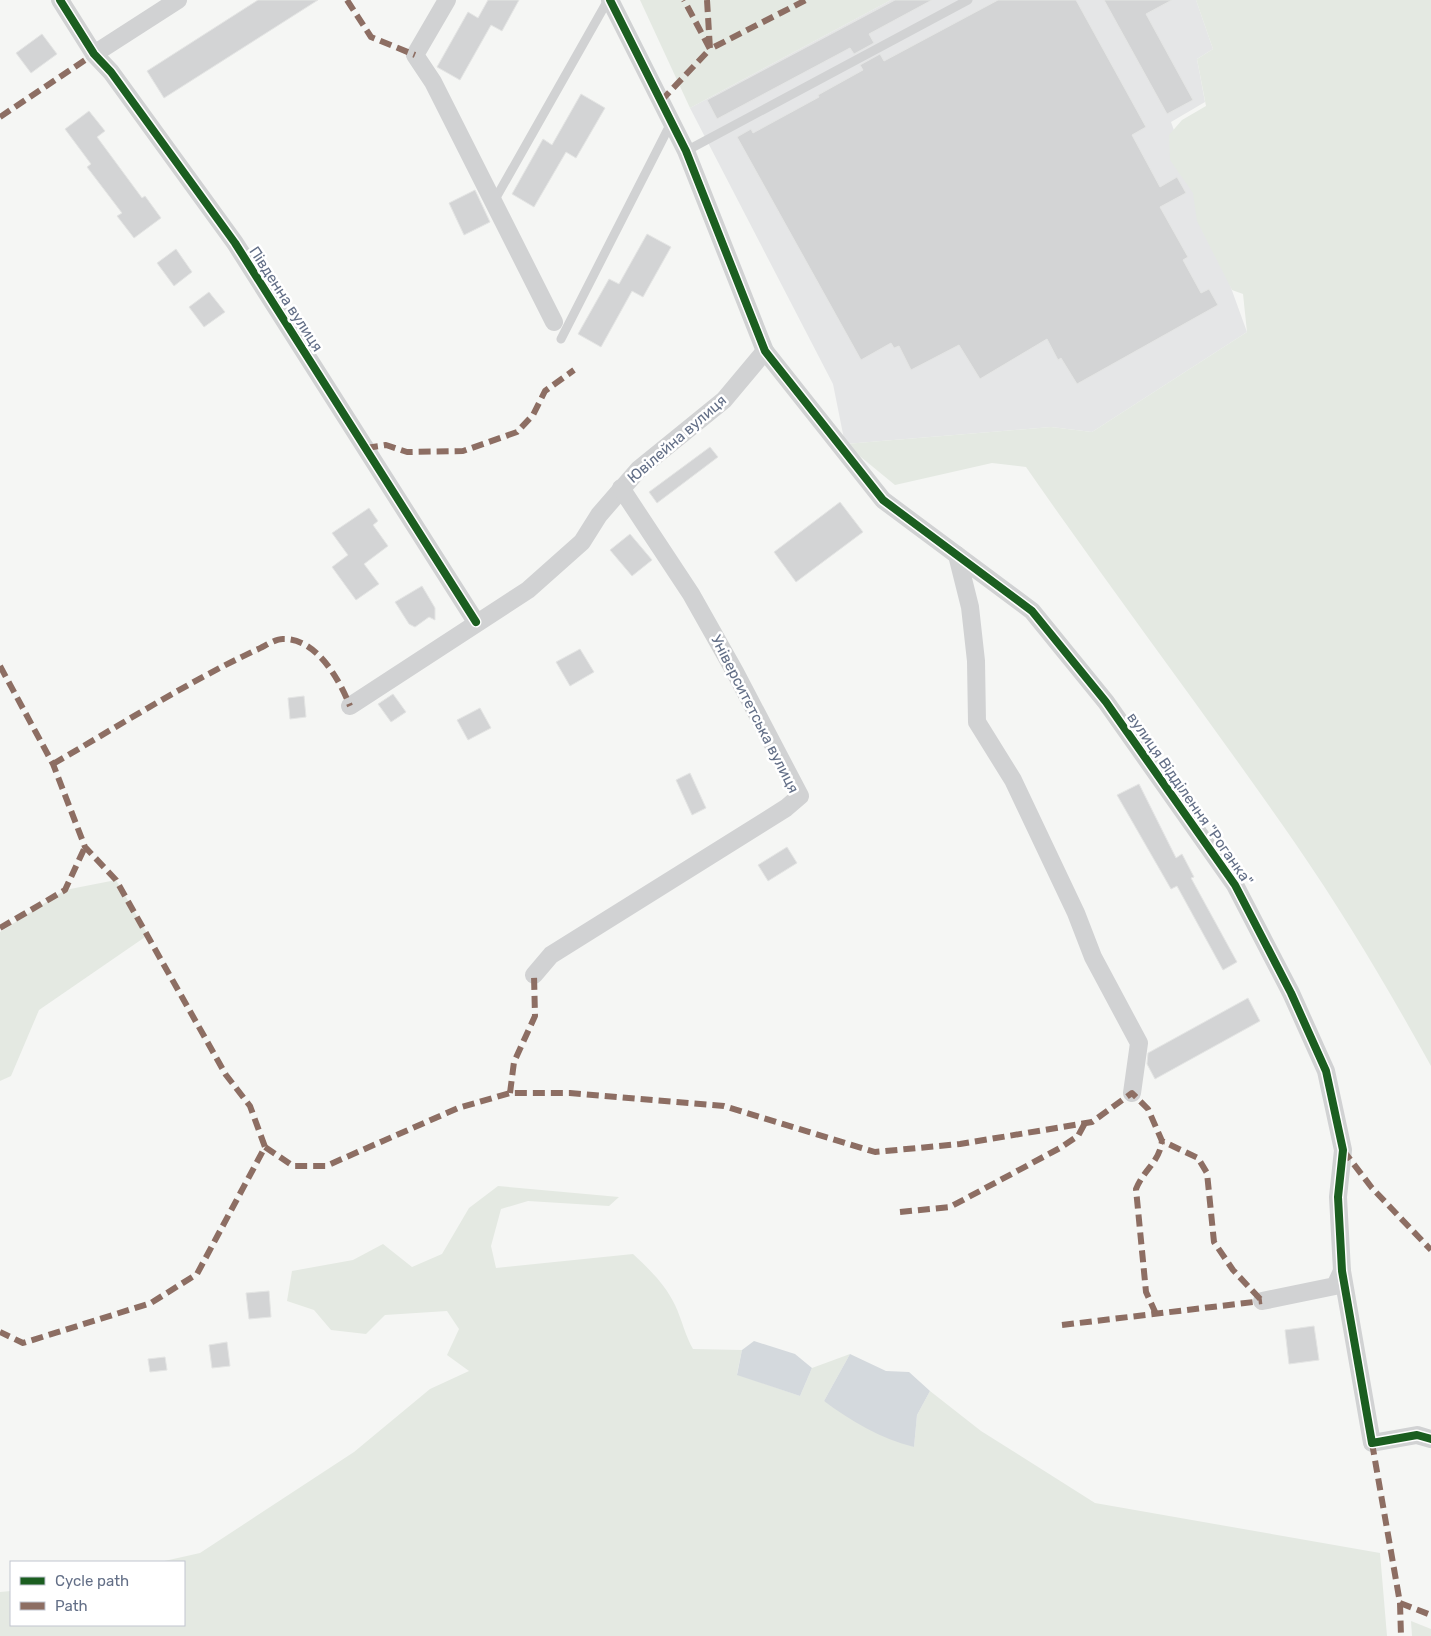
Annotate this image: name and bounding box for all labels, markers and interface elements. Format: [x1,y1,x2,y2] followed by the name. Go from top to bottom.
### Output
[245,243,327,355] street label: Південна вулиця
[624,391,730,487] street label: Ювілейна вулиця
[707,632,803,796] street label: Університетська вулиця
[1123,709,1257,889] street label: вулиця Відділення "Роганка"
[10,1561,185,1626] legend
[55,1572,129,1590] text: Cycle path
[55,1597,88,1615] text: Path

